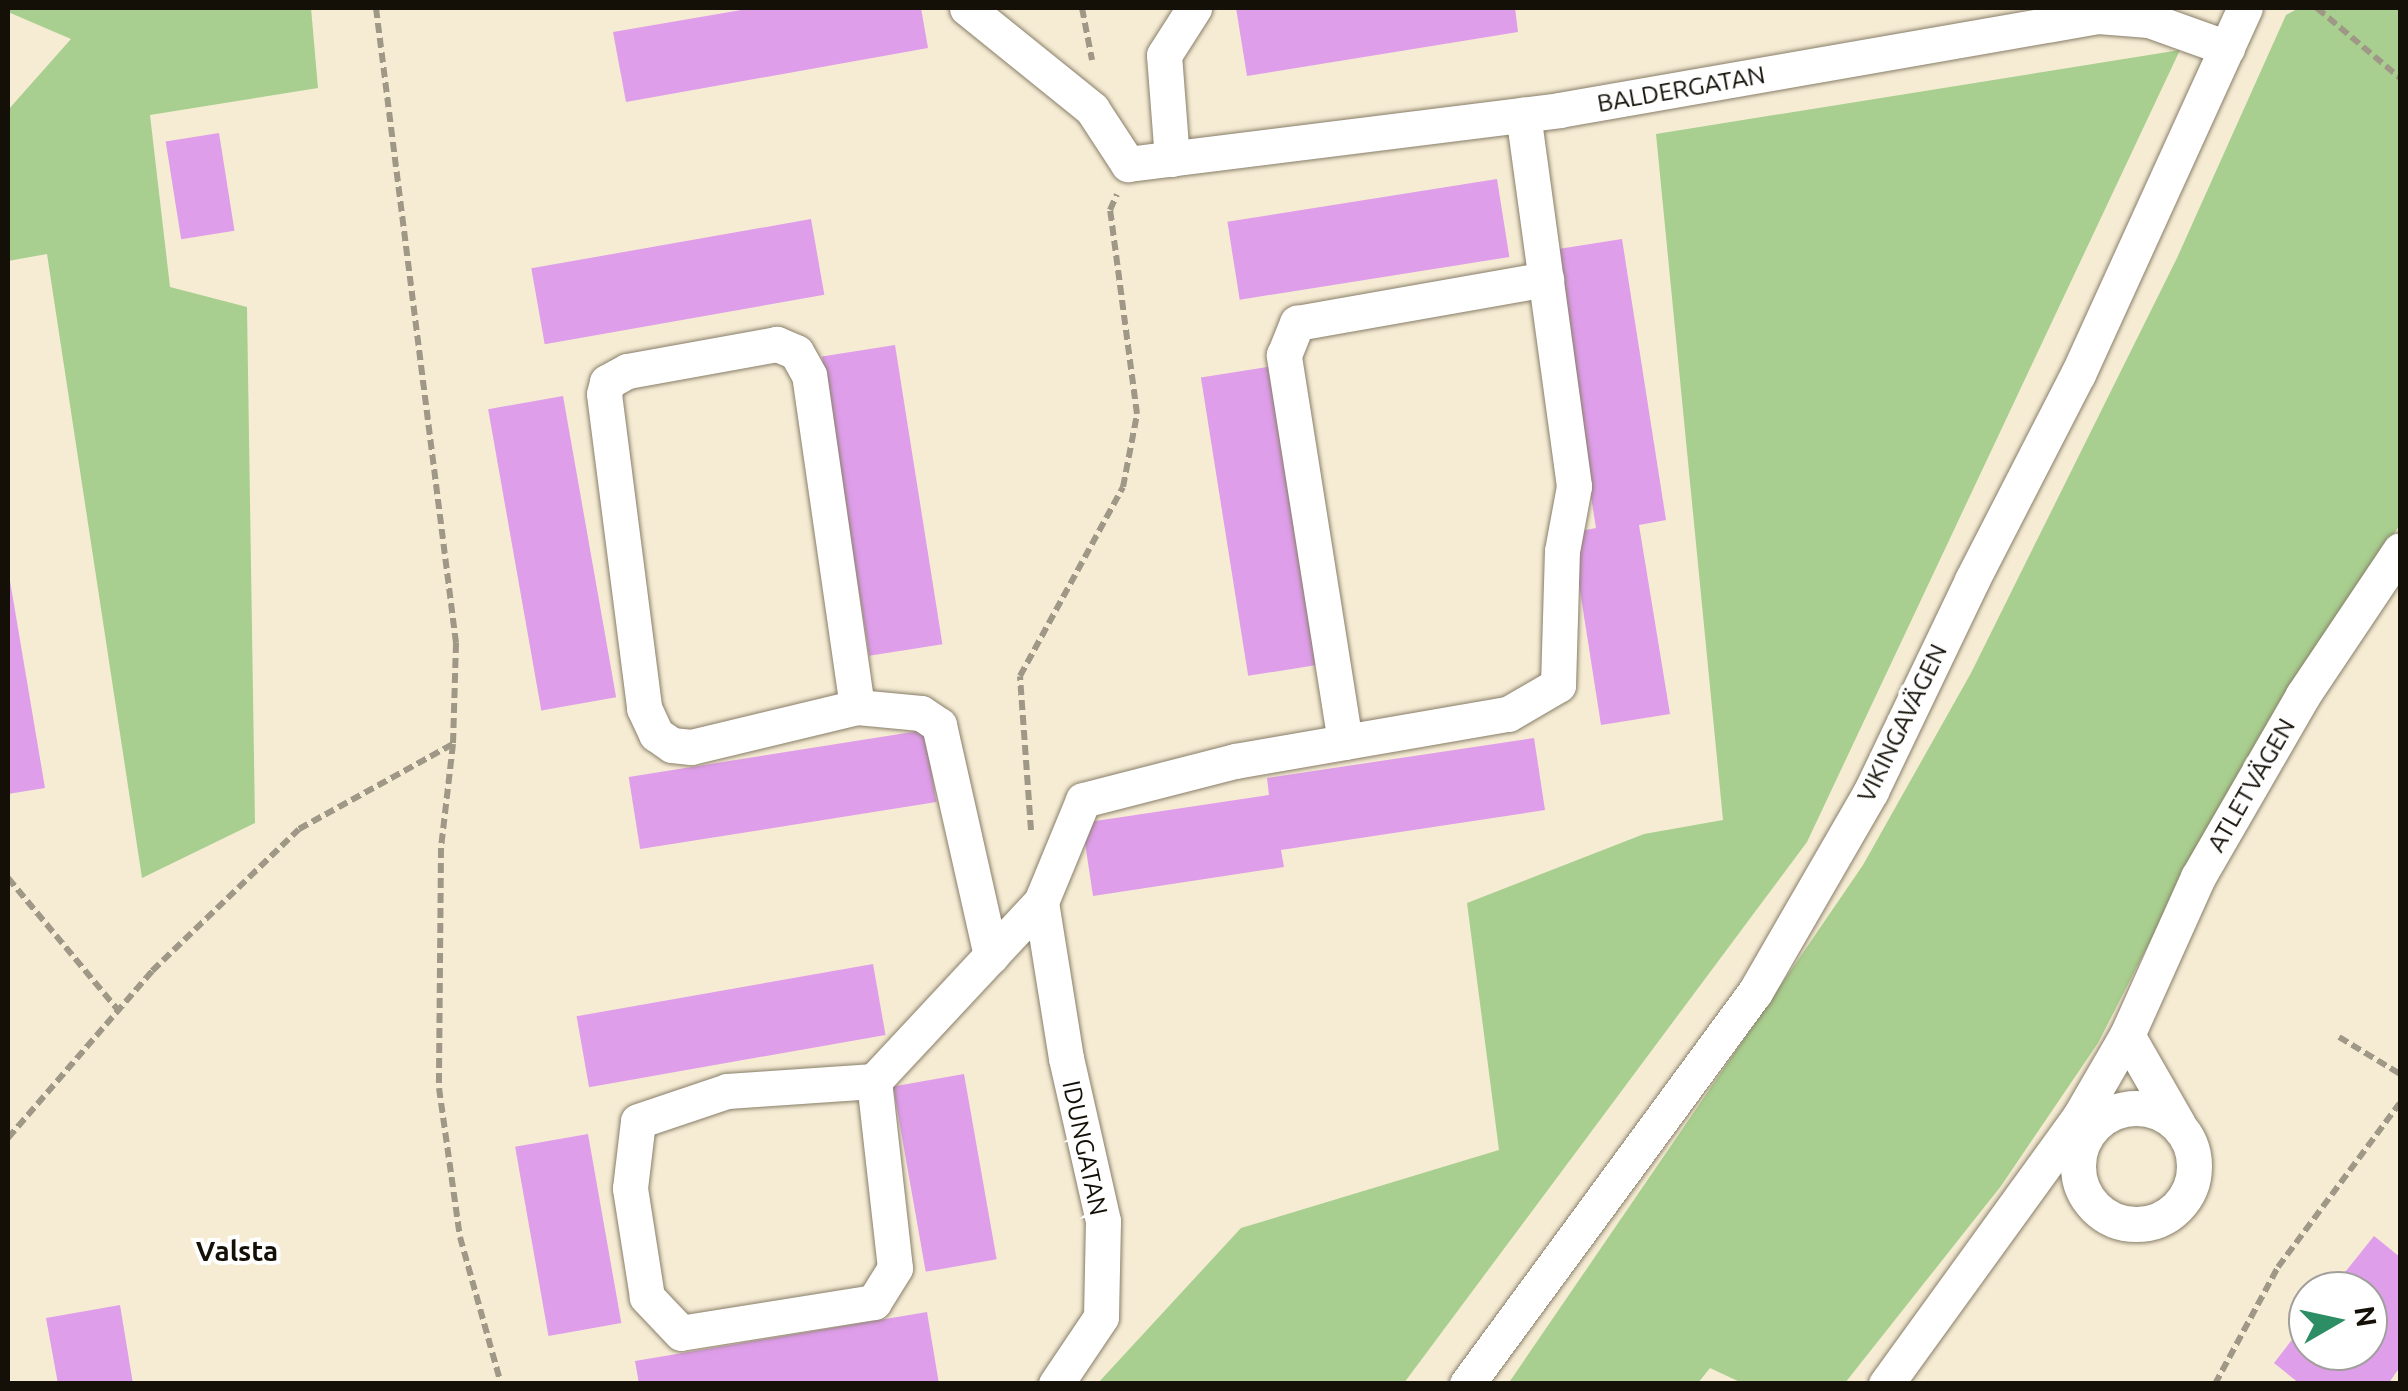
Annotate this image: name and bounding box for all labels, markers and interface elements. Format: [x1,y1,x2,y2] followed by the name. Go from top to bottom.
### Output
[1595,59,1767,119] street label: BALDERGATAN
[1851,639,1953,807] street label: VIKINGAVÄGEN
[2201,713,2301,857] street label: ATLETVÄGEN
[1056,1078,1114,1218] street label: IDUNGATAN
[196,1234,278,1268] district label: Valsta
[2288,1271,2388,1371] north arrow
[2349,1304,2383,1329] text: N

